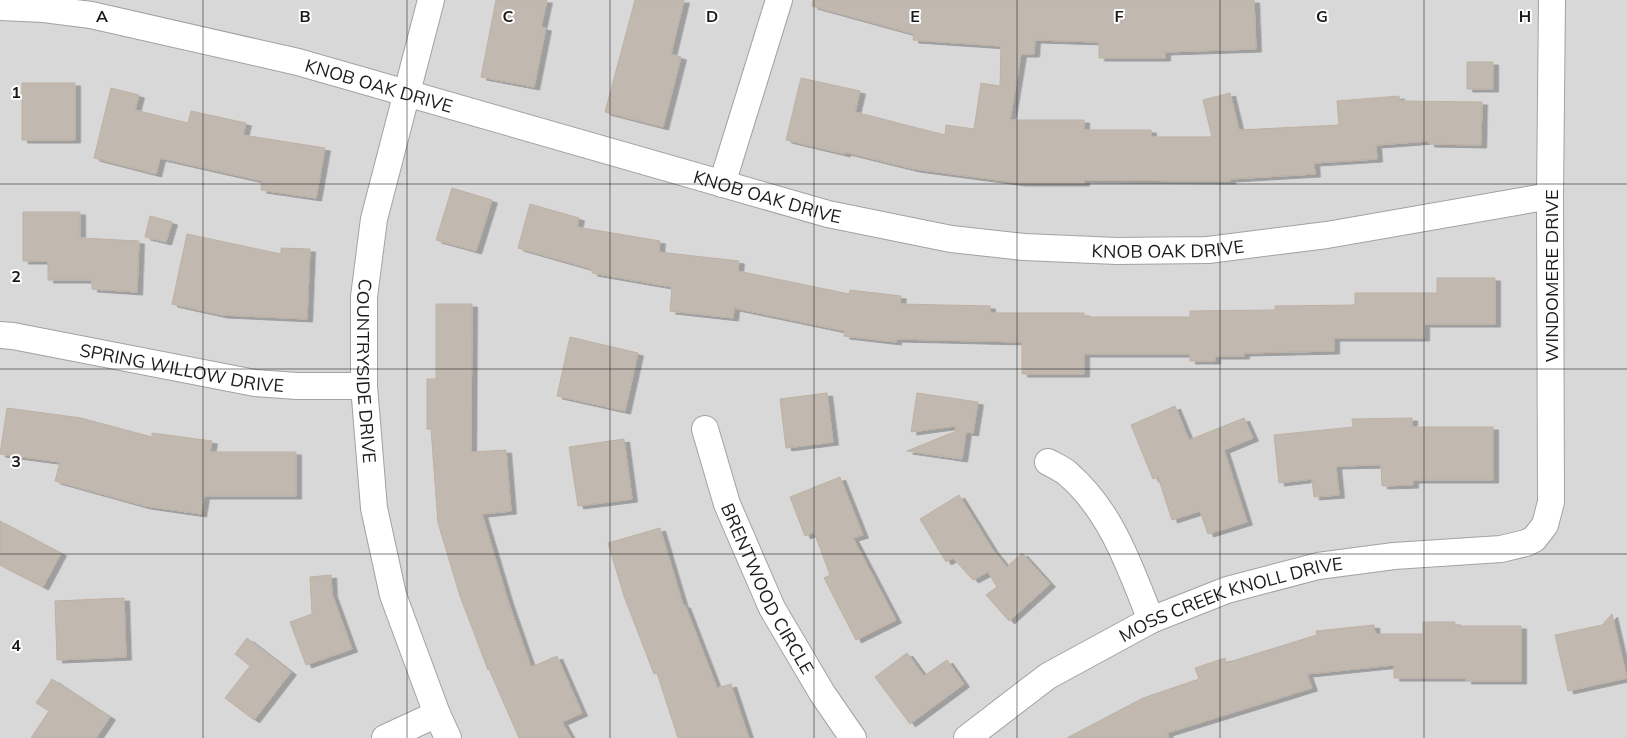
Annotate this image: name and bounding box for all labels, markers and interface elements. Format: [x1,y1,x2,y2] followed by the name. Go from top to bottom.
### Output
[96,6,108,26] text: A
[299,6,311,26] text: B
[503,6,514,26] text: C
[706,6,718,26] text: D
[910,6,920,26] text: E
[1114,6,1124,26] text: F
[1316,6,1328,26] text: G
[1519,6,1531,26] text: H
[303,53,456,117] street label: KNOB OAK DRIVE
[11,82,21,102] text: 1
[691,165,843,228] street label: KNOB OAK DRIVE
[1540,190,1563,362] street label: WINDOMERE DRIVE
[1091,234,1245,263] street label: KNOB OAK DRIVE
[11,266,21,286] text: 2
[352,277,382,464] street label: COUNTRYSIDE DRIVE
[78,338,285,397] street label: SPRING WILLOW DRIVE
[11,451,21,471] text: 3
[716,499,820,678] street label: BRENTWOOD CIRCLE
[1115,551,1344,647] street label: MOSS CREEK KNOLL DRIVE
[11,635,21,655] text: 4

